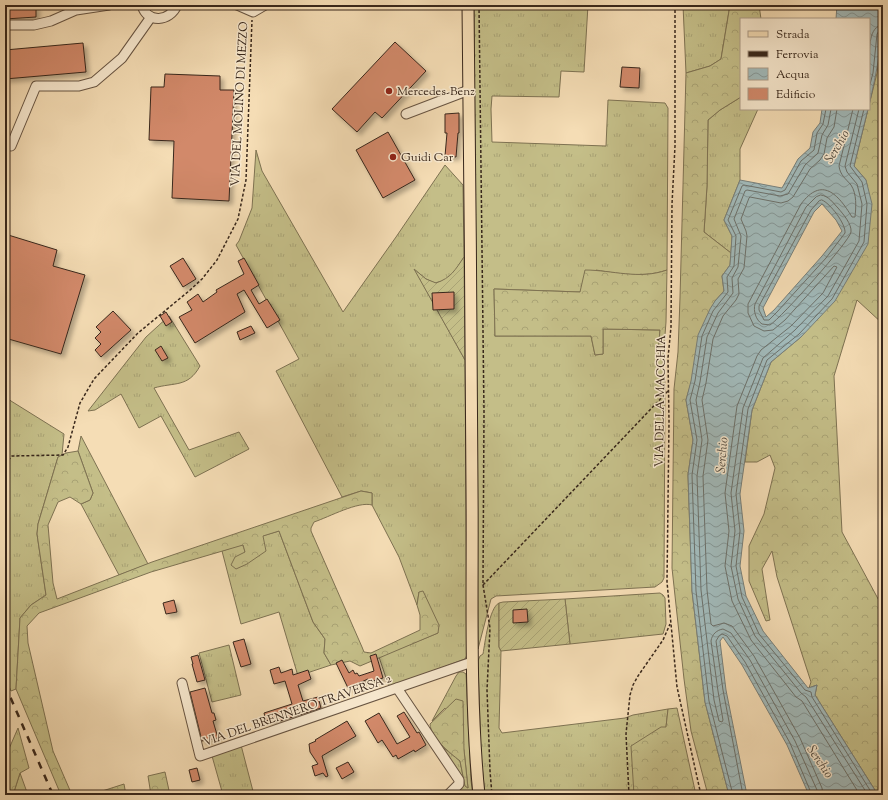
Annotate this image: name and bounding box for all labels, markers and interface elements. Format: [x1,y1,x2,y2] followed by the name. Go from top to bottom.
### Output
[740,18,870,110] legend
[227,21,253,187] street label: VIA DEL MOLINO DI MEZZO
[776,26,810,44] text: Strada
[776,46,819,64] text: Ferrovia
[776,66,810,84] text: Acqua
[397,83,475,101] place label: Mercedes-Benz
[384,86,394,96] marker: Mercedes-Benz
[776,86,816,104] text: Edificio
[821,127,855,167] water label: Serchio
[401,149,454,167] place label: Guidi Car
[388,152,398,162] marker: Guidi Car
[651,335,671,467] street label: VIA DELLA MACCHIA
[712,436,734,474] water label: Serchio
[201,670,394,752] street label: VIA DEL BRENNERO TRAVERSA 2
[802,742,837,782] water label: Serchio

